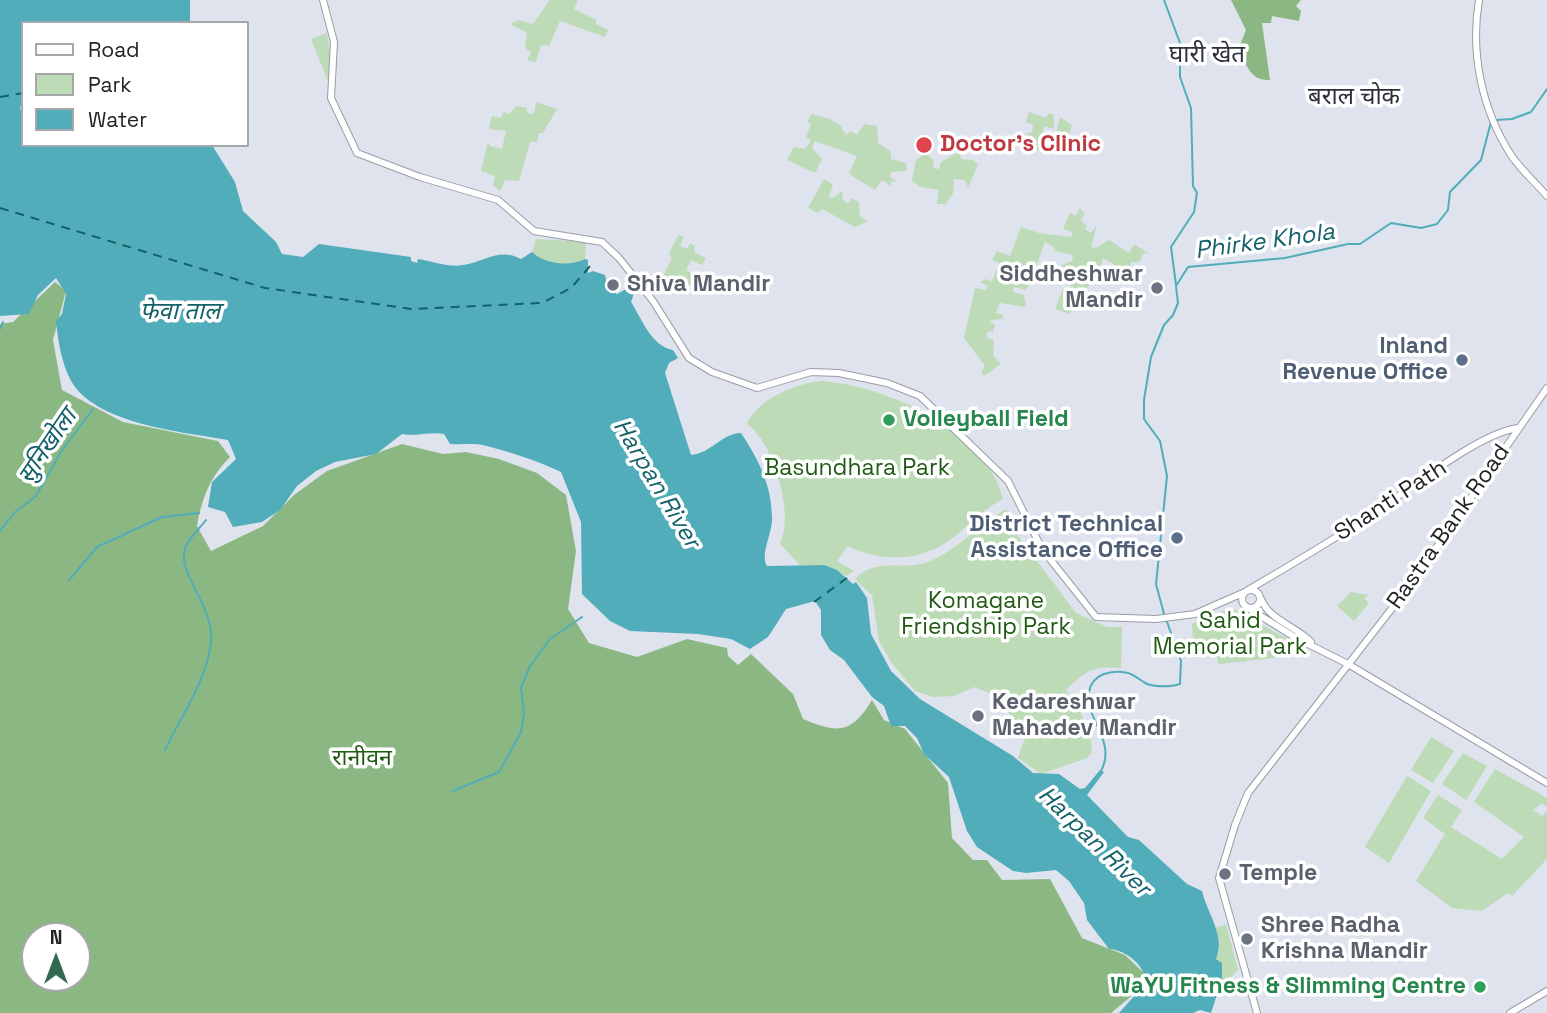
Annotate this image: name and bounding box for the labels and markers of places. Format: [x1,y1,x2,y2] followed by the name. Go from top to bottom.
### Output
[940,131,1101,159] place label: Doctor's Clinic
[914,135,934,155] marker: Doctor's Clinic
[1000,261,1143,315] place label: Siddheshwar Mandir
[627,271,770,299] place label: Shiva Mandir
[605,277,621,293] marker: Shiva Mandir
[1149,280,1165,296] marker: Siddheshwar Mandir
[1282,333,1448,387] place label: Inland Revenue Office
[1454,352,1470,368] marker: Inland Revenue Office
[903,406,1069,434] place label: Volleyball Field
[881,412,897,428] marker: Volleyball Field
[969,511,1163,565] place label: District Technical Assistance Office
[1169,530,1185,546] marker: District Technical Assistance Office
[992,689,1177,743] place label: Kedareshwar Mahadev Mandir
[970,708,986,724] marker: Kedareshwar Mahadev Mandir
[1239,860,1317,888] place label: Temple
[1217,866,1233,882] marker: Temple
[1261,912,1428,966] place label: Shree Radha Krishna Mandir
[1239,931,1255,947] marker: Shree Radha Krishna Mandir
[1110,973,1466,1001] place label: WaYU Fitness & Slimming Centre
[1472,979,1488,995] marker: WaYU Fitness & Slimming Centre

